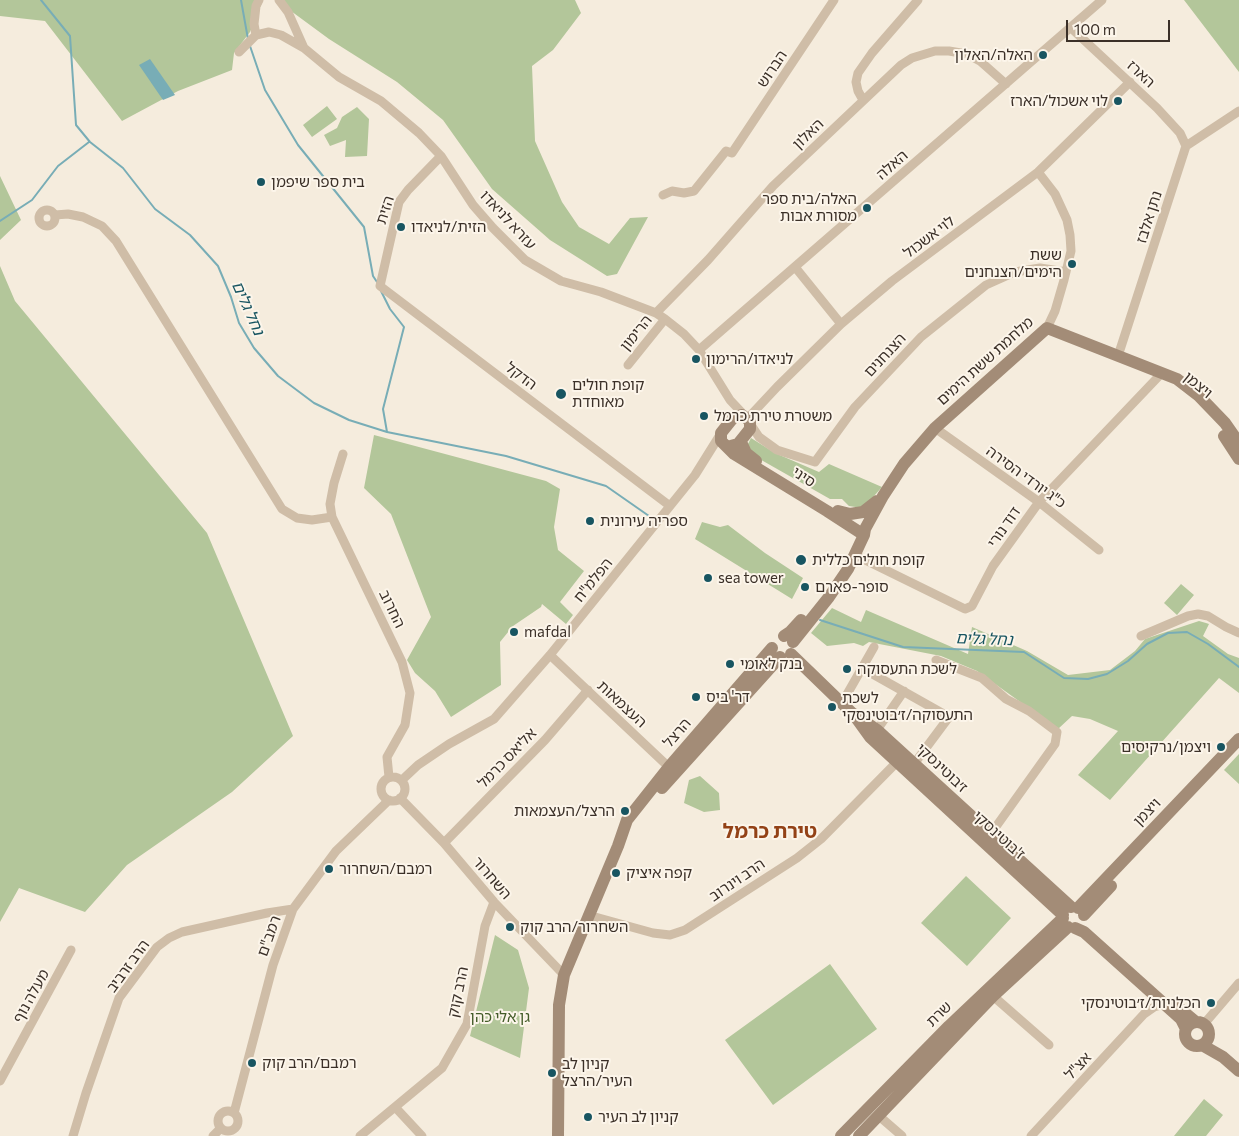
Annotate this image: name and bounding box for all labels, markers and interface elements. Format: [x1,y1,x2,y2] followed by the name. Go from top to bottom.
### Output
[1069,10,1173,42] scale bar
[1074,20,1116,38] text: 100 m
[954,46,1033,64] place label: האלה/האלון
[753,47,791,91] street label: הברוש
[1037,49,1049,61] marker: האלה/האלון
[1123,57,1159,91] street label: הארז
[1010,92,1108,110] place label: לוי אשכול/הארז
[1112,95,1124,107] marker: לוי אשכול/הארז
[789,115,827,153] street label: האלון
[873,146,911,184] street label: האלה
[271,173,365,191] place label: בית ספר שיפמן
[255,176,267,188] marker: בית ספר שיפמן
[476,187,540,253] street label: עזרא לניאדו
[1132,189,1166,245] street label: נתן אלבז
[762,190,857,225] place label: האלה/בית ספר מסורת אבות
[372,194,398,226] street label: הזית
[861,202,873,214] marker: האלה/בית ספר מסורת אבות
[900,212,958,262] street label: לוי אשכול
[411,218,486,236] place label: הזית/לניאדו
[395,221,407,233] marker: הזית/לניאדו
[964,246,1062,281] place label: ששת הימים/הצנחנים
[1066,258,1078,270] marker: ששת הימים/הצנחנים
[228,278,268,338] water label: נחל גלים
[616,311,656,355] street label: הרימון
[933,313,1037,409] street label: מלחמת ששת הימים
[860,329,910,381] street label: הצנחנים
[706,350,793,368] place label: לניאדו/הרימון
[690,353,702,365] marker: לניאדו/הרימון
[502,358,540,394] street label: הדקל
[1180,368,1216,402] street label: ויצמן
[572,376,644,411] place label: קופת חולים מאוחדת
[554,387,568,401] marker: קופת חולים מאוחדת
[714,407,832,425] place label: משטרת טירת כרמל
[698,410,710,422] marker: משטרת טירת כרמל
[983,442,1069,512] street label: כ"ג יורדי הסירה
[789,463,819,491] street label: סיני
[983,503,1025,551] street label: דוד נורי
[600,512,688,530] place label: ספריה עירונית
[584,515,596,527] marker: ספריה עירונית
[812,551,925,569] place label: קופת חולים כללית
[794,553,808,567] marker: קופת חולים כללית
[570,554,616,606] street label: הפלמ"ח
[718,569,784,587] place label: sea tower
[702,572,714,584] marker: sea tower
[815,578,889,596] place label: סופר-פארם
[799,581,811,593] marker: סופר-פארם
[375,587,409,631] street label: החרוב
[524,623,571,641] place label: mafdal
[508,626,520,638] marker: mafdal
[955,628,1013,650] water label: נחל גלים
[740,655,803,673] place label: בנק לאומי
[724,658,736,670] marker: בנק לאומי
[857,660,957,678] place label: לשכת התעסוקה
[841,663,853,675] marker: לשכת התעסוקה
[594,677,650,731] street label: העצמאות
[706,688,750,706] place label: דר' ביס
[842,689,973,724] place label: לשכת התעסוקה/ז׳בוטינסקי
[690,691,702,703] marker: דר' ביס
[826,701,838,713] marker: לשכת התעסוקה/ז׳בוטינסקי
[659,714,695,752] street label: הרצל
[474,724,540,792] street label: אליאס כרמל
[1121,738,1211,756] place label: ויצמן/נרקיסים
[913,740,971,796] street label: ז׳בוטינסקי
[1215,741,1227,753] marker: ויצמן/נרקיסים
[1129,794,1165,830] street label: ויצמן
[514,802,615,820] place label: הרצל/העצמאות
[619,805,631,817] marker: הרצל/העצמאות
[969,807,1029,863] street label: ז'בוטינסקי
[723,819,817,843] district label: טירת כרמל
[469,853,515,903] street label: השחרור
[706,855,768,905] street label: הרב וינרוב
[339,860,432,878] place label: רמבם/השחרור
[323,863,335,875] marker: רמבם/השחרור
[626,864,692,882] place label: קפה איציק
[610,867,622,879] marker: קפה איציק
[253,913,285,959] street label: רמב"ם
[520,918,628,936] place label: השחרור/הרב קוק
[504,921,516,933] marker: השחרור/הרב קוק
[103,936,153,996] street label: הרב זרביב
[444,965,472,1019] street label: הרב קוק
[9,966,53,1026] street label: מעלה נוף
[1081,994,1201,1012] place label: הכלניות/ז׳בוטינסקי
[1205,997,1217,1009] marker: הכלניות/ז׳בוטינסקי
[922,998,956,1030] street label: שרת
[470,1008,530,1026] park label: גן אלי כהן
[1061,1048,1095,1084] street label: אצ"ל
[262,1054,357,1072] place label: רמבם/הרב קוק
[562,1055,632,1090] place label: קניון לב העיר/הרצל
[246,1057,258,1069] marker: רמבם/הרב קוק
[546,1067,558,1079] marker: קניון לב העיר/הרצל
[598,1108,679,1126] place label: קניון לב העיר
[582,1111,594,1123] marker: קניון לב העיר

